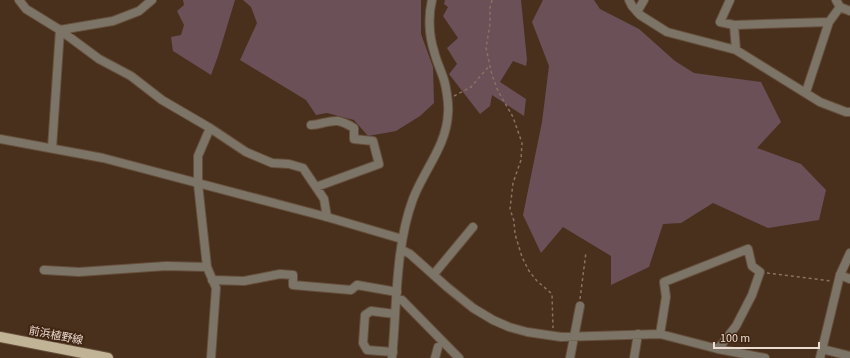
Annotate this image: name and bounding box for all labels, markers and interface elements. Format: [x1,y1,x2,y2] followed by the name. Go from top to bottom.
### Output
[27,323,84,348] street label: 前浜植野線
[714,324,819,350] scale bar
[720,330,750,347] text: 100 m

